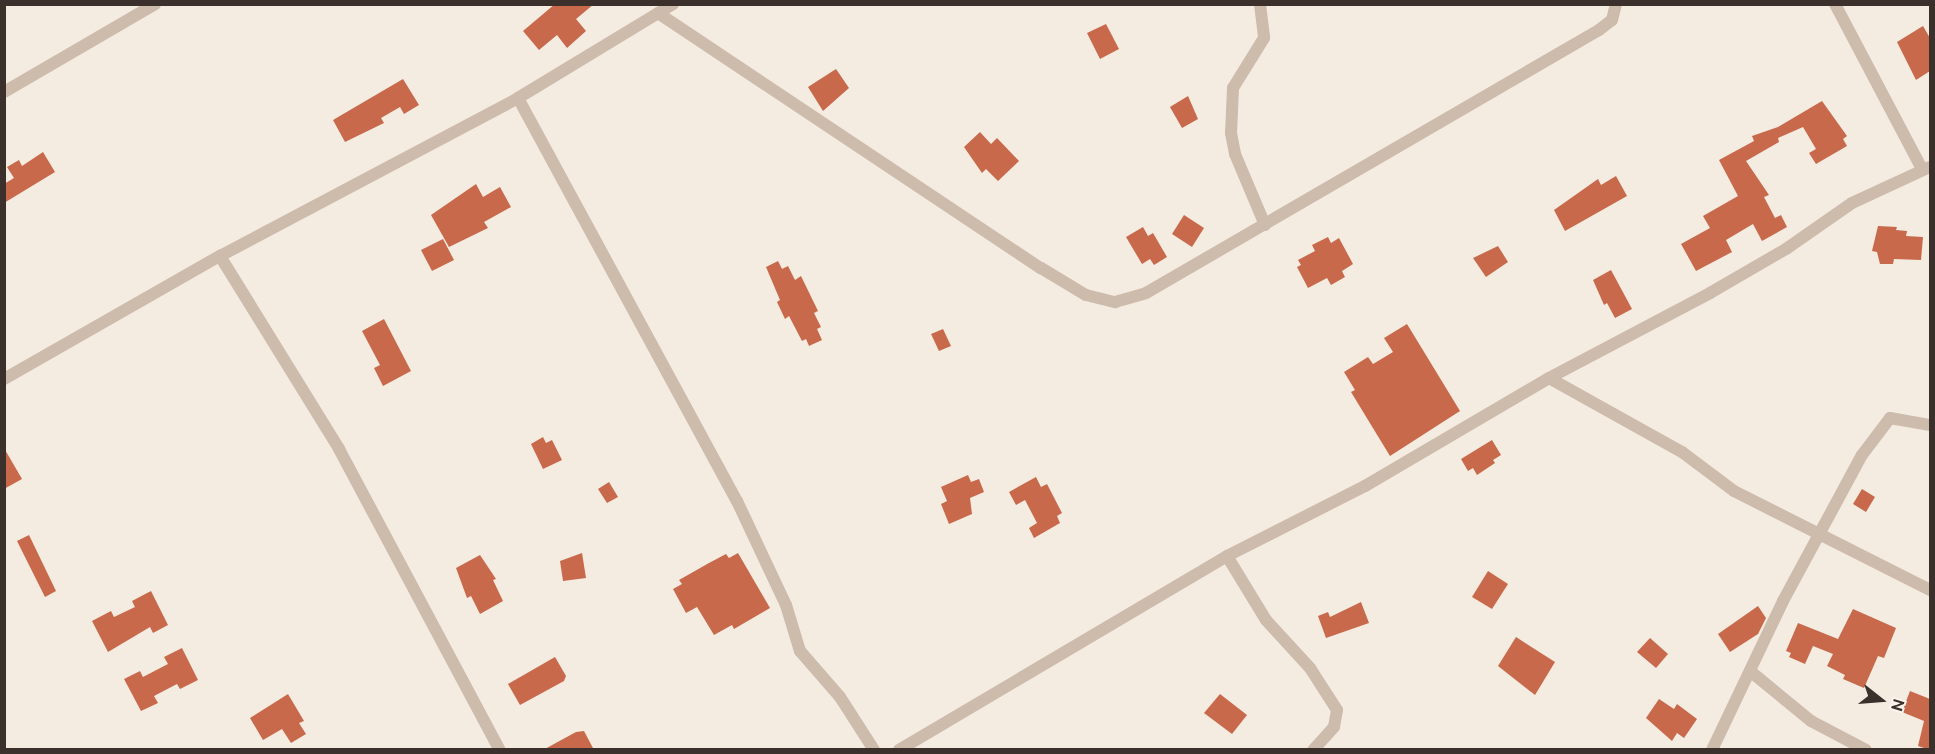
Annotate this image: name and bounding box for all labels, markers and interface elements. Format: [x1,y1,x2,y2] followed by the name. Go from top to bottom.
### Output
[1851,670,1911,730] north arrow
[1888,697,1909,714] text: N

